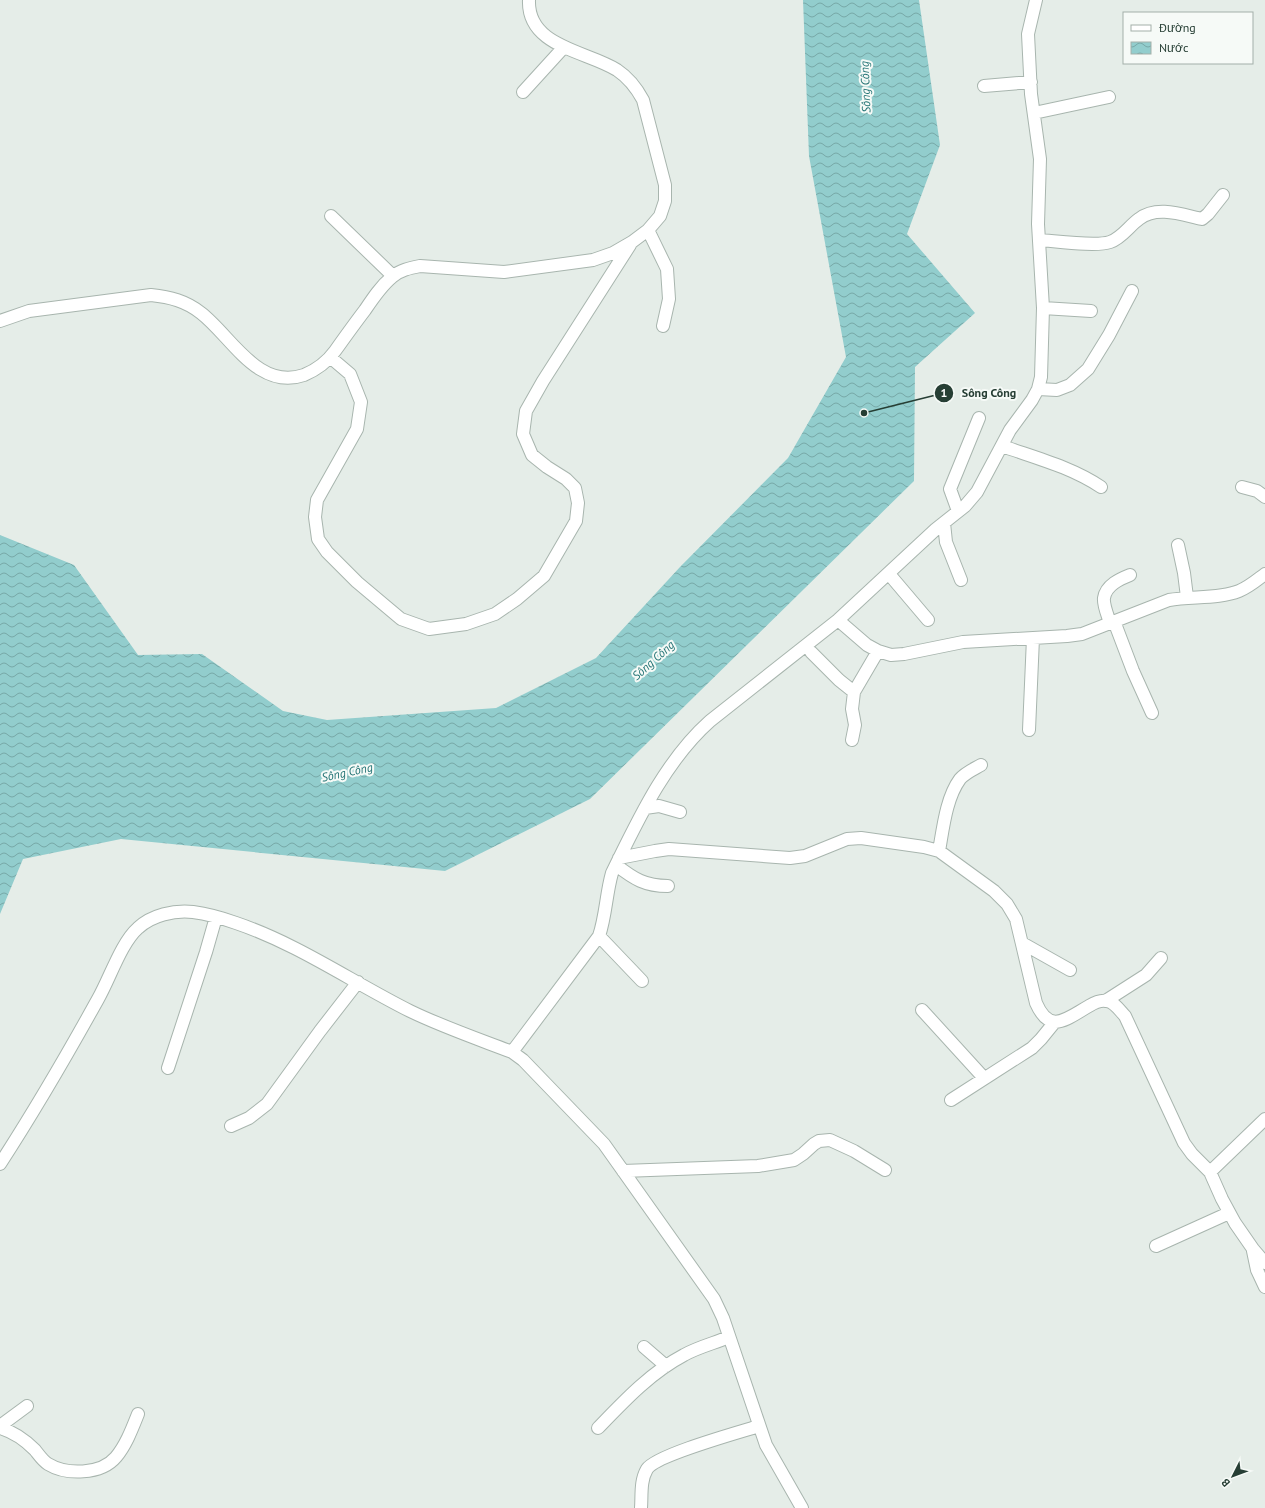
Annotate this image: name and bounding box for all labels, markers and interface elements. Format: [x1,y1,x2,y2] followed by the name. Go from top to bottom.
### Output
[1123,12,1253,64] legend
[1158,20,1196,35] text: Đường
[1159,40,1189,55] text: Nước
[857,61,873,113] water label: Sông Công
[934,381,1025,405] callout: Sông Công
[941,385,947,400] text: 1
[962,385,1016,400] text: Sông Công
[629,637,677,683] water label: Sông Công
[320,759,374,785] water label: Sông Công
[1213,1456,1253,1496] north arrow
[1218,1475,1233,1490] text: B

